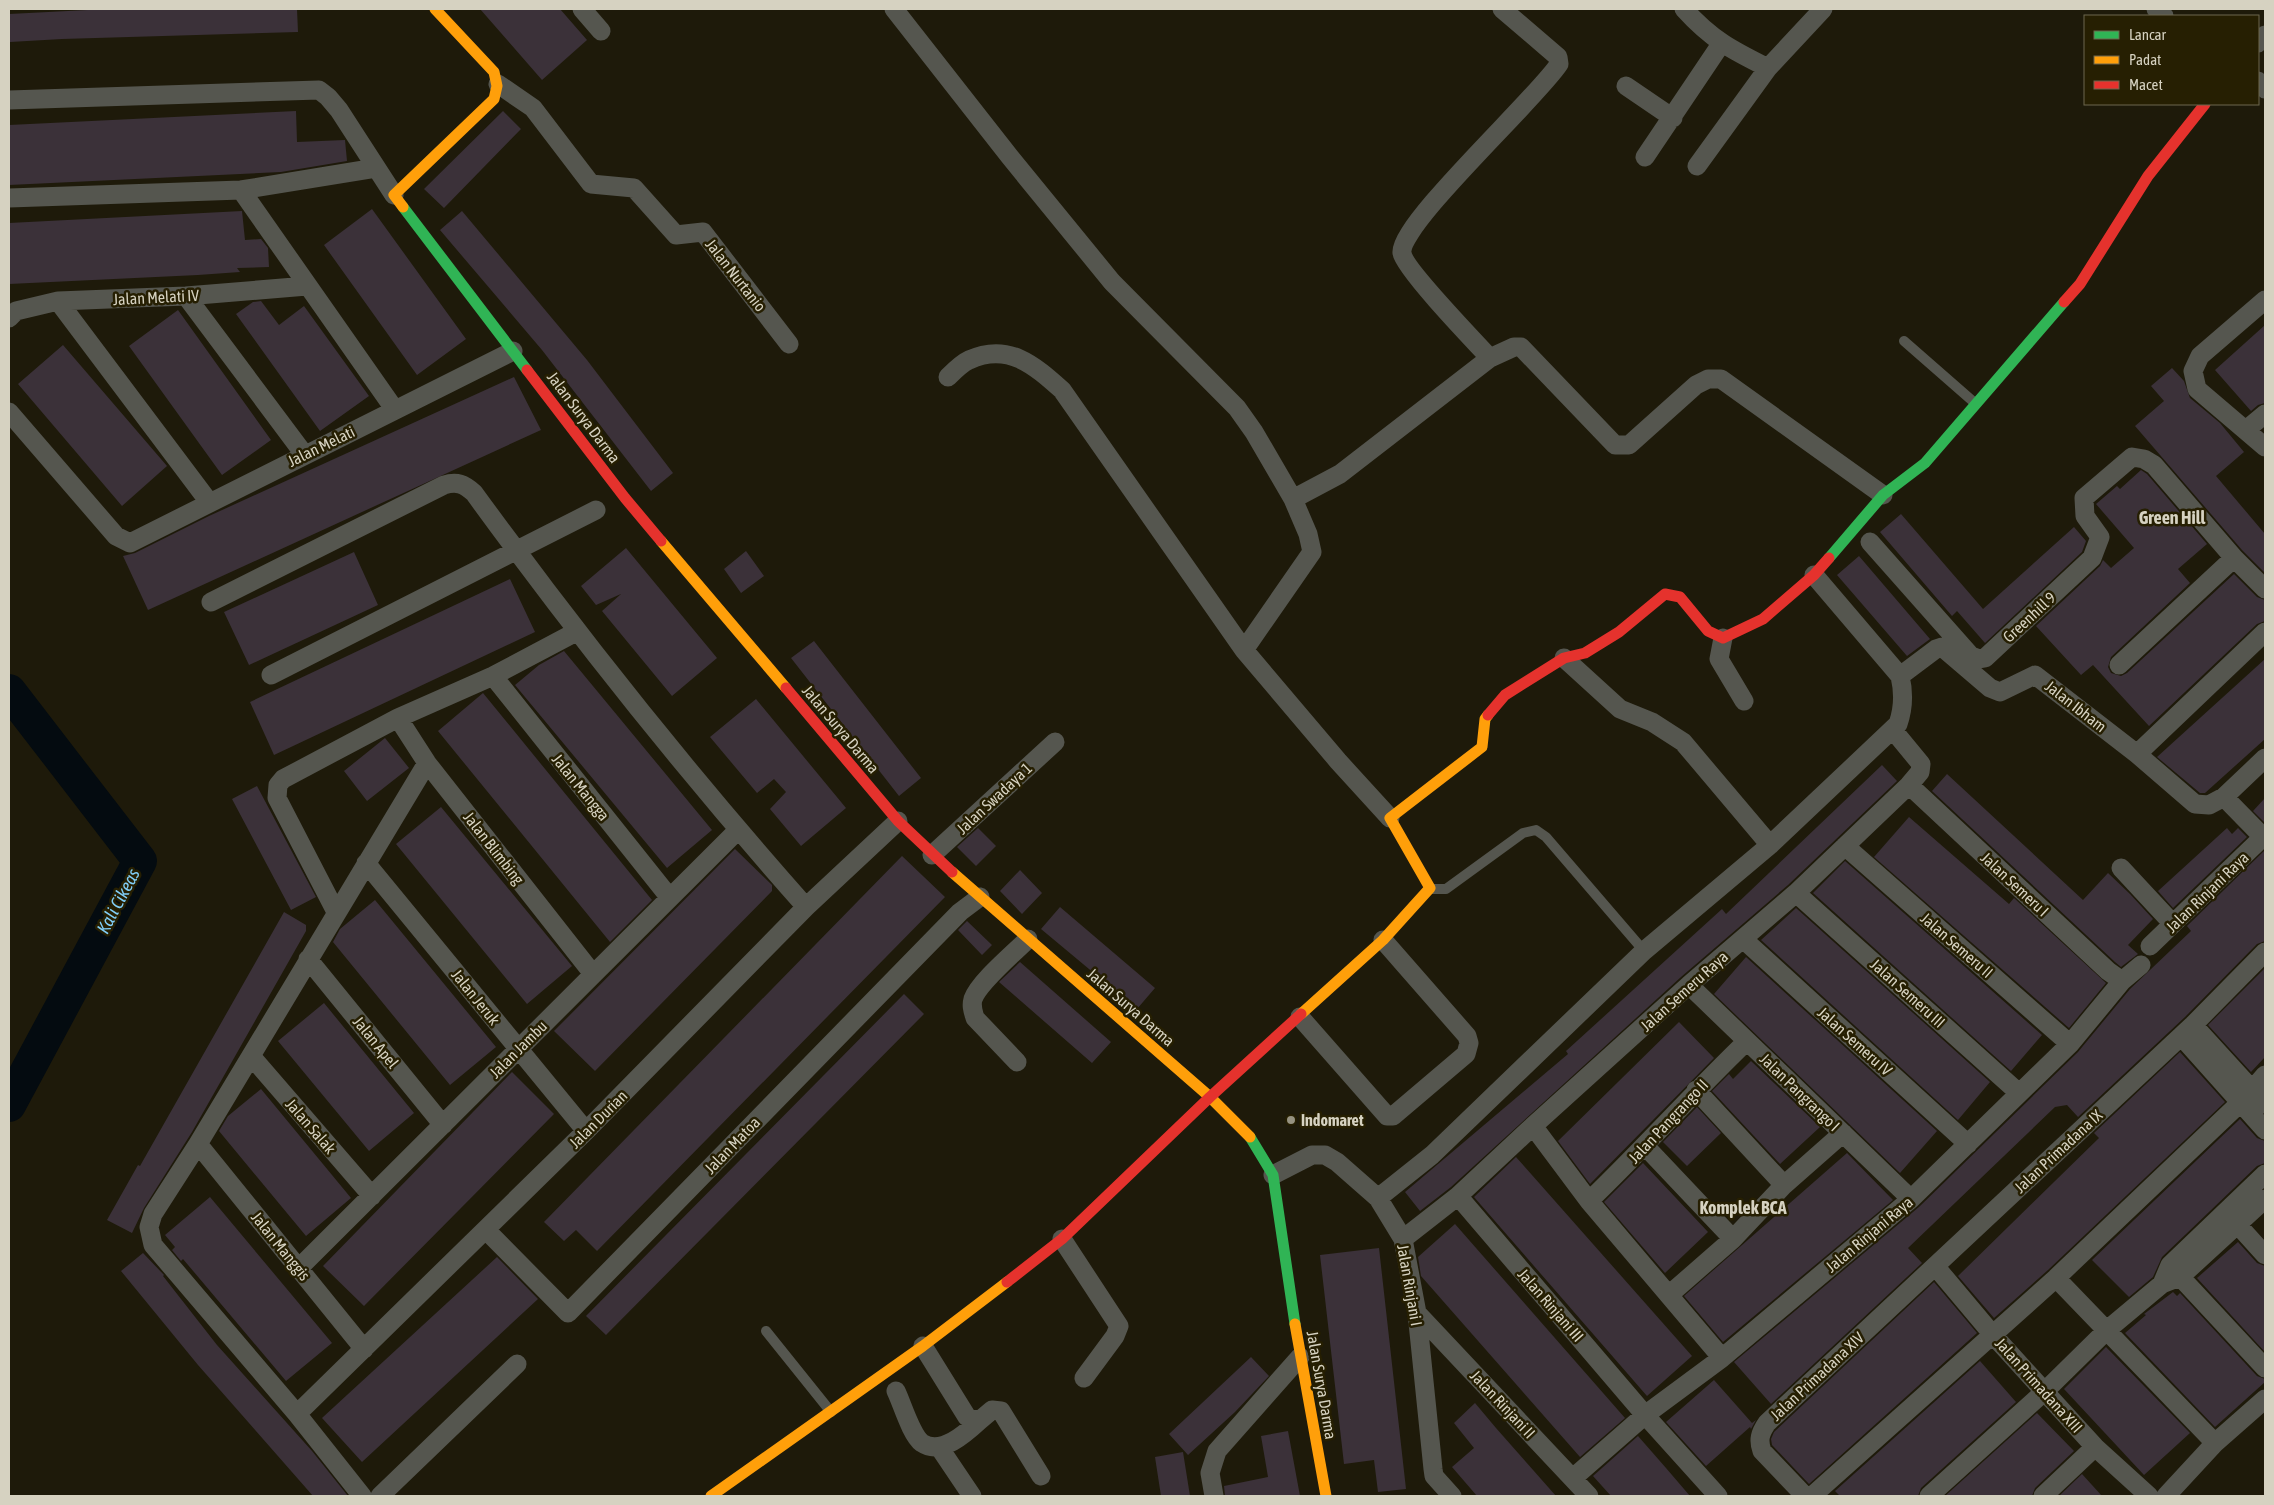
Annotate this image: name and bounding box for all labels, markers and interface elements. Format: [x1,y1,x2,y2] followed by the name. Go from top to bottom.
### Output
[2084,15,2259,105] legend
[2129,26,2167,43] text: Lancar
[2129,51,2161,68] text: Padat
[2129,76,2163,93] text: Macet
[702,235,770,315] street label: Jalan Nurtanio
[112,286,200,308] street label: Jalan Melati IV
[543,368,624,467] street label: Jalan Surya Darma
[285,422,357,470] street label: Jalan Melati
[2139,507,2205,528] district label: Green Hill
[1999,588,2059,646] street label: Greenhill 9
[2042,677,2110,735] street label: Jalan Ibham
[798,681,883,777] street label: Jalan Surya Darma
[548,750,613,825] street label: Jalan Mangga
[953,759,1036,838] street label: Jalan Swadaya 1
[459,808,528,889] street label: Jalan Blimbing
[1978,848,2052,920] street label: Jalan Semeru I
[2162,848,2253,937] street label: Jalan Rinjani Raya
[92,865,144,937] water label: Kali Cikeas
[1917,909,1997,981] street label: Jalan Semeru II
[1637,947,1732,1036] street label: Jalan Semeru Raya
[1867,955,1949,1031] street label: Jalan Semeru III
[1083,964,1178,1050] street label: Jalan Surya Darma
[448,966,504,1028] street label: Jalan Jeruk
[1814,1003,1896,1079] street label: Jalan Semeru IV
[349,1013,403,1073] street label: Jalan Apel
[486,1017,550,1081] street label: Jalan Jambu
[1756,1049,1844,1135] street label: Jalan Pangrango I
[1625,1075,1712,1167] street label: Jalan Pangrango II
[565,1086,631,1152] street label: Jalan Durian
[282,1095,340,1157] street label: Jalan Salak
[2011,1105,2106,1196] street label: Jalan Primadana IX
[1301,1111,1364,1129] place label: Indomaret
[701,1113,763,1177] street label: Jalan Matoa
[1285,1114,1297,1126] marker: Indomaret
[1822,1192,1917,1276] street label: Jalan Rinjani Raya
[1699,1197,1787,1218] district label: Komplek BCA
[247,1208,314,1285] street label: Jalan Manggis
[1393,1243,1426,1327] street label: Jalan Rinjani I
[1514,1265,1588,1346] street label: Jalan Rinjani III
[1767,1328,1867,1424] street label: Jalan Primadana XIV
[1303,1330,1340,1441] street label: Jalan Surya Darma
[1992,1334,2086,1436] street label: Jalan Primadana XIII
[1466,1366,1539,1442] street label: Jalan Rinjani II

